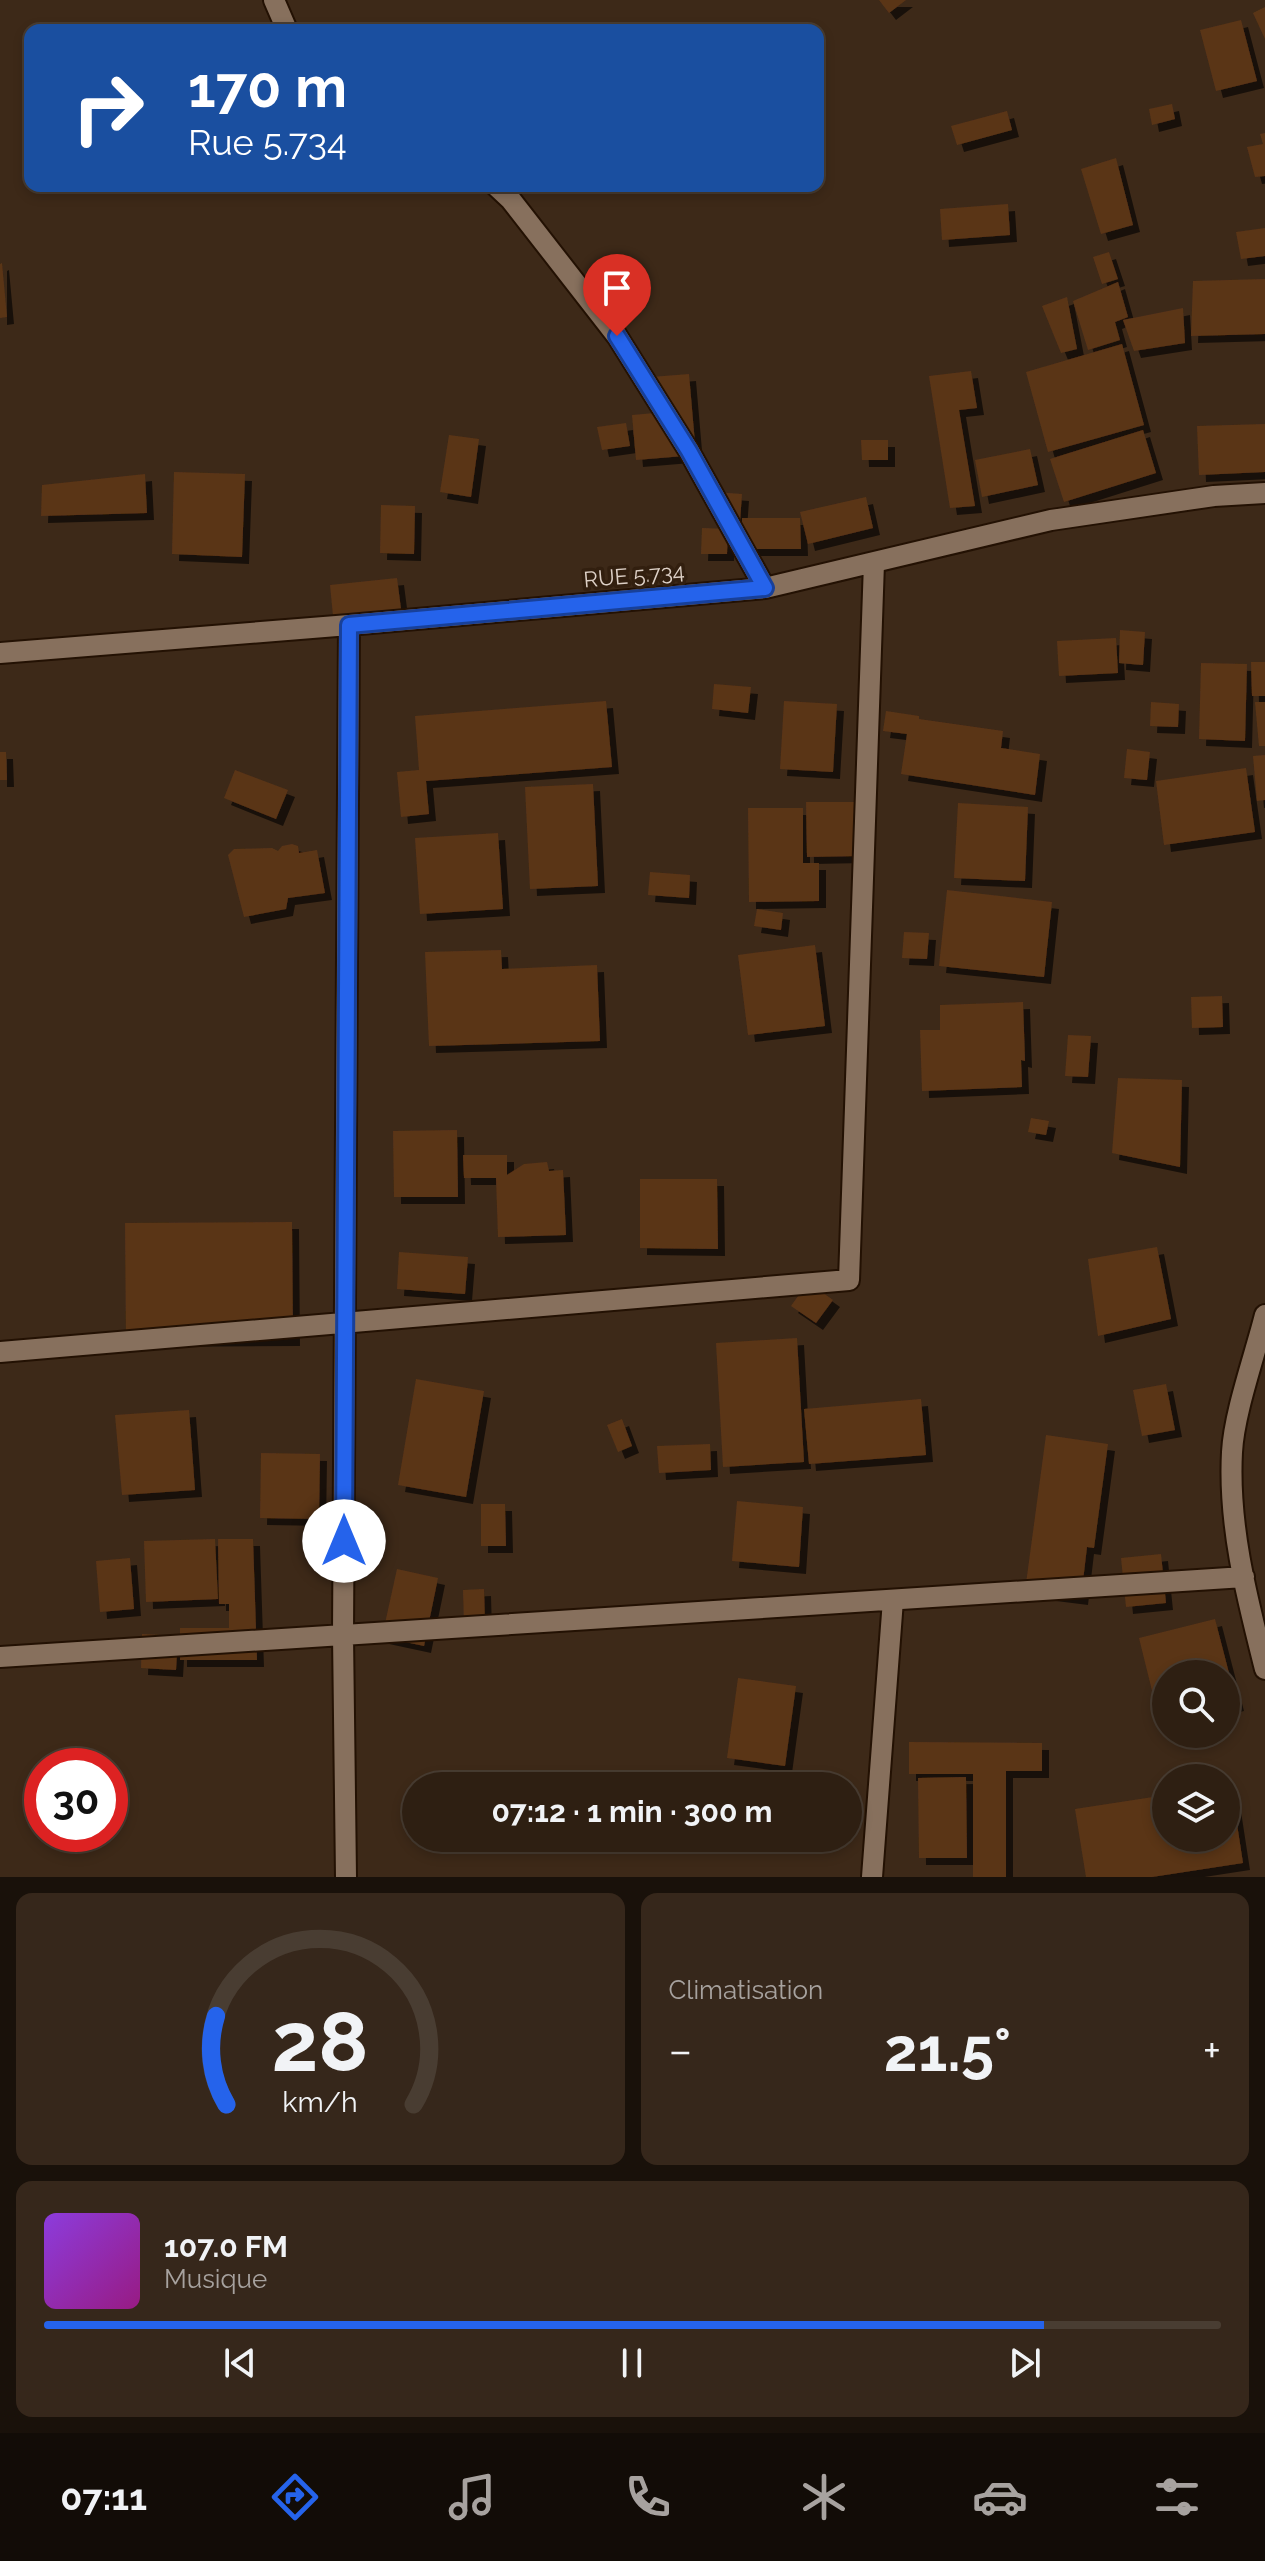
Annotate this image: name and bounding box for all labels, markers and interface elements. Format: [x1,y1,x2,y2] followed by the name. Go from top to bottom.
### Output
[188,54,347,120] text: 170 m
[56,56,160,160] icon: right
[188,121,347,163] text: Rue 5.734
[583,254,651,336] pin
[595,266,639,310] icon: arrive
[582,558,686,592] street label: RUE 5.734
[302,1499,386,1583] position arrow
[1152,1660,1240,1852] map controls
[1152,1660,1240,1748] button: search
[24,1748,128,1852] speed limit sign: 30
[1152,1764,1240,1852] button: layers
[491,1794,773,1829] text: 07:12 · 1 min · 300 m
[669,1975,823,2005] text: Climatisation
[272,1993,369,2090] text: 28
[884,2015,1011,2085] text: 21.5°
[669,2025,692,2076] text: −
[1203,2025,1221,2076] text: +
[283,2085,358,2119] text: km/h
[164,2229,288,2264] text: 107.0 FM
[164,2264,267,2294] text: Musique
[218,2341,262,2385] icon: previous
[610,2341,654,2385] icon: pause
[1003,2341,1047,2385] icon: next
[267,2469,323,2525] icon: directions
[444,2469,500,2525] icon: music
[620,2469,676,2525] icon: phone
[796,2469,852,2525] icon: climate
[972,2469,1028,2525] icon: car
[1149,2469,1205,2525] icon: filters
[60,2476,147,2518] text: 07:11

